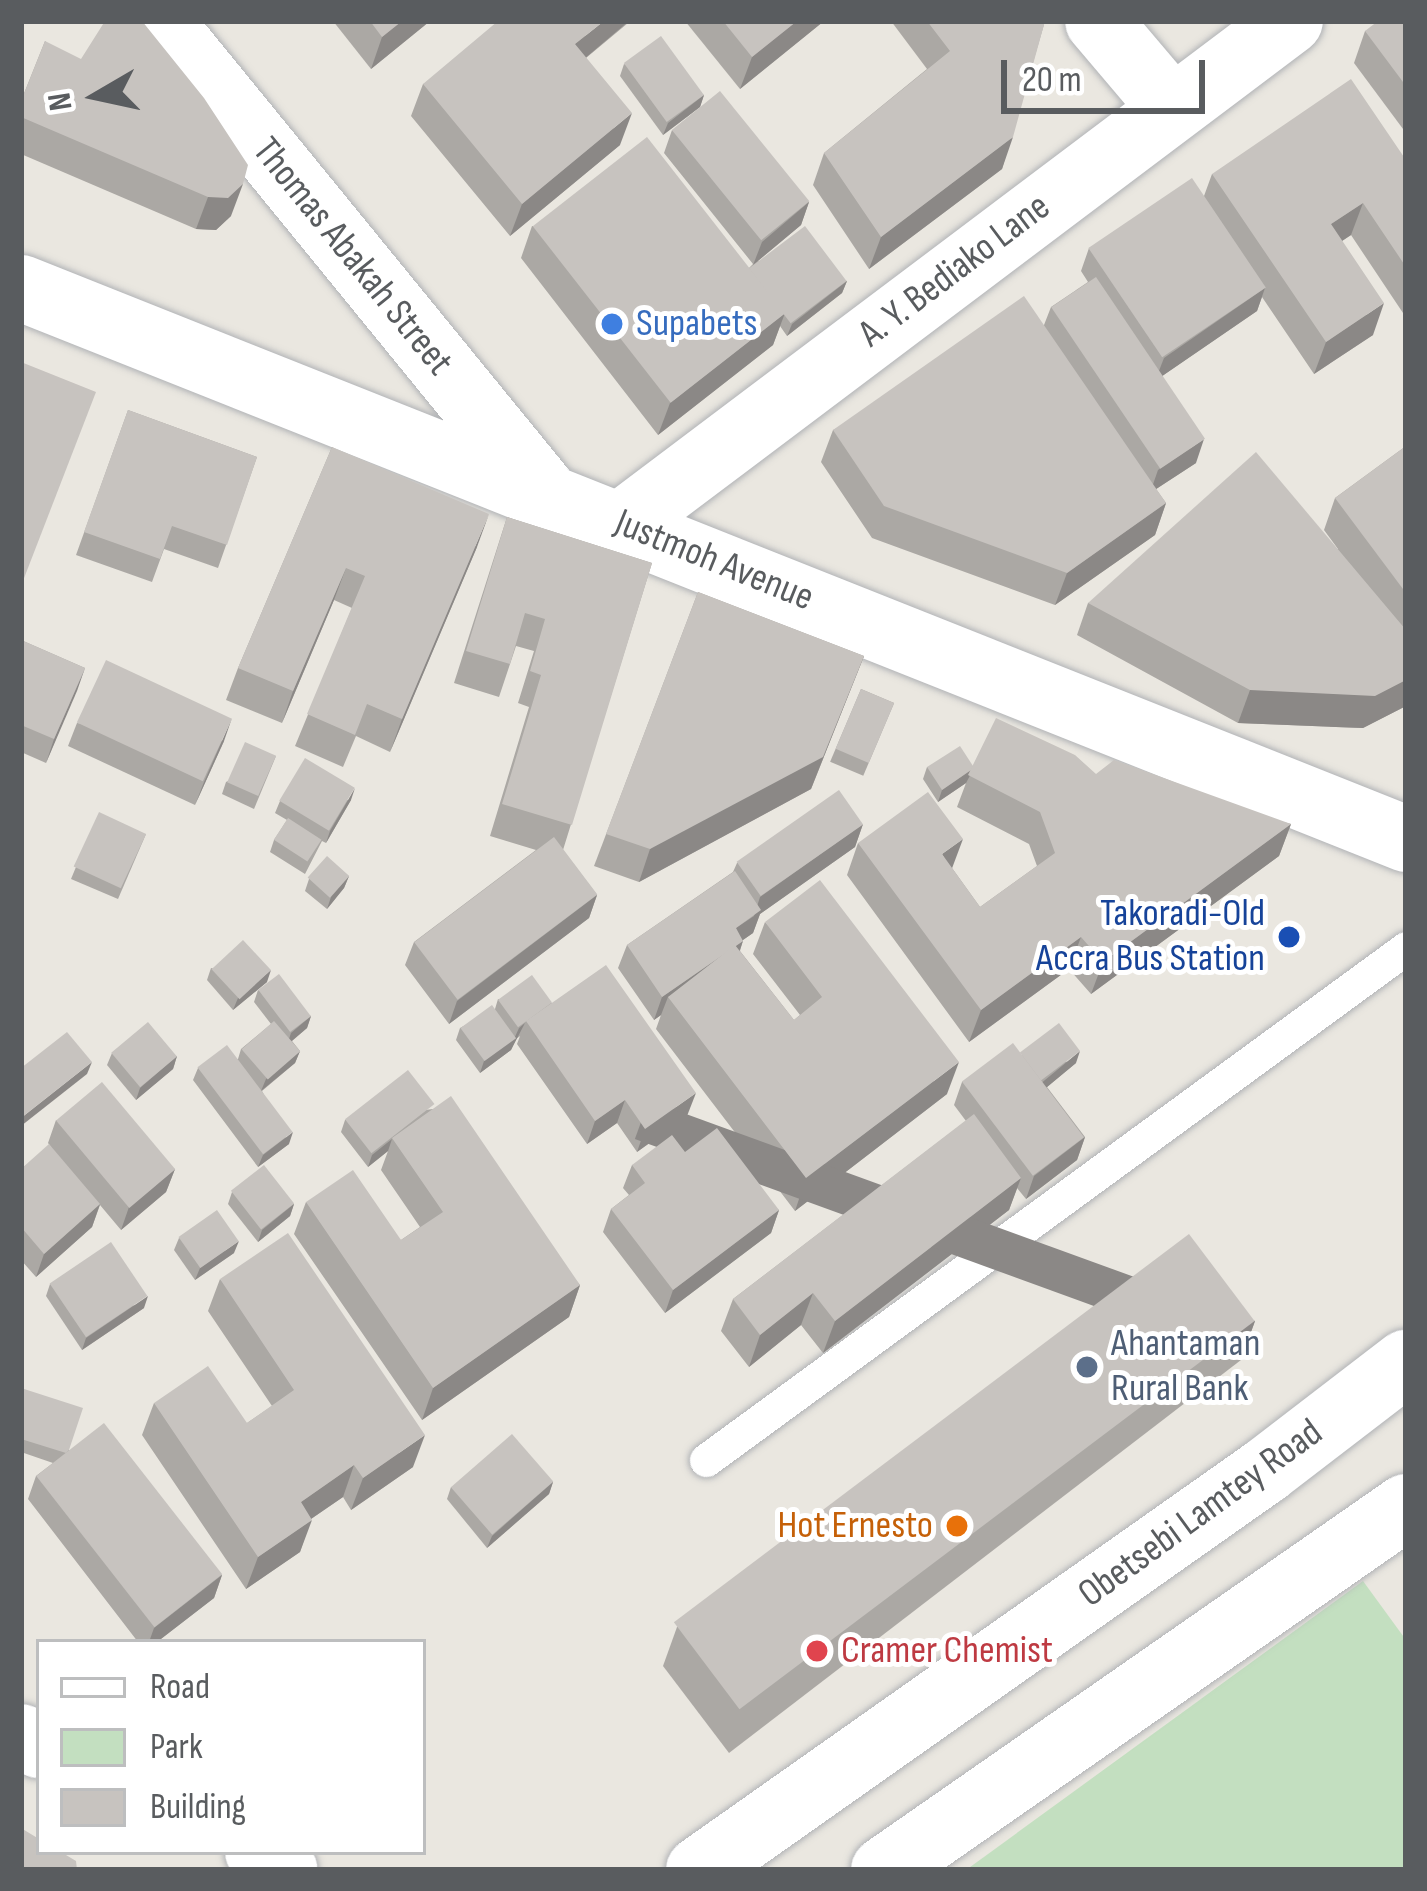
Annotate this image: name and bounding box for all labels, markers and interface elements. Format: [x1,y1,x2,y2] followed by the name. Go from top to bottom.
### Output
[36,36,156,156] north arrow
[1007,36,1211,110] scale bar
[1022,59,1082,102] text: 20 m
[39,90,82,113] text: N
[242,129,462,385] street label: Thomas Abakah Street
[850,184,1060,358] street label: A. Y. Bediako Lane
[636,301,757,347] place label: Supabets
[599,311,625,337] marker: Supabets
[608,500,820,622] street label: Justmoh Avenue
[1036,892,1265,983] place label: Takoradi-Old Accra Bus Station
[1276,924,1302,950] marker: Takoradi-Old Accra Bus Station
[1111,1322,1260,1413] place label: Ahantaman Rural Bank
[1074,1354,1100,1380] marker: Ahantaman Rural Bank
[1070,1410,1332,1618] street label: Obetsebi Lamtey Road
[778,1503,933,1549] place label: Hot Ernesto
[944,1513,970,1539] marker: Hot Ernesto
[841,1628,1053,1674] place label: Cramer Chemist
[804,1638,830,1664] marker: Cramer Chemist
[36,1639,426,1855] legend
[150,1666,210,1709] text: Road
[150,1726,203,1769] text: Park
[150,1786,246,1829] text: Building

